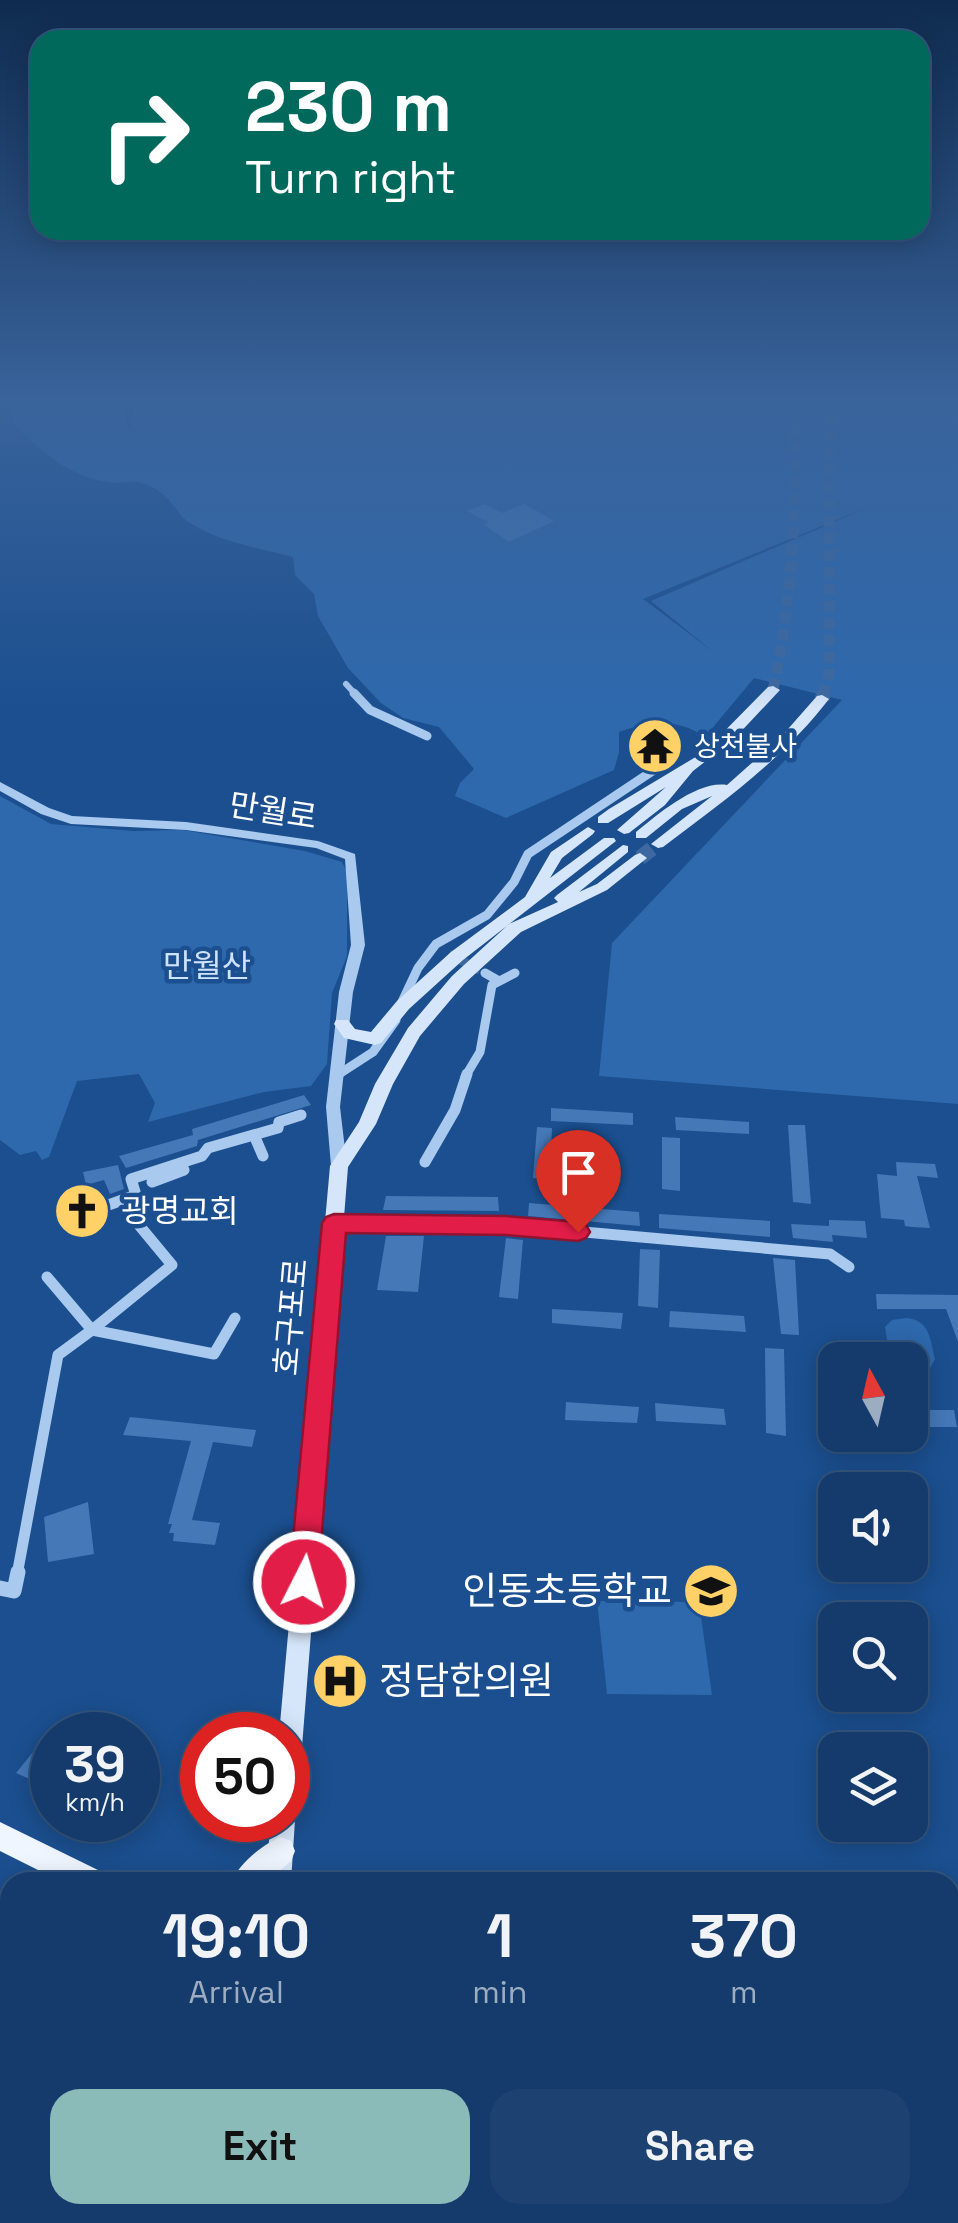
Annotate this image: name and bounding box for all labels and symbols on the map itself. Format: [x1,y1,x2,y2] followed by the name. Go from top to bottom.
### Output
[625,716,685,776] temple icon: 상천불사
[694,728,797,764] place label: 상천불사
[226,784,320,838] street label: 만월로
[163,946,251,986] park label: 만월산
[536,1130,621,1233] pin
[52,1181,112,1241] church icon: 광명교회
[121,1191,239,1231] place label: 광명교회
[266,1257,316,1377] street label: 호구포로
[818,1342,928,1452] north arrow
[252,1530,356,1634] position arrow
[681,1561,741,1621] school or university icon: 인동초등학교
[462,1567,672,1615] place label: 인동초등학교
[310,1651,370,1711] hospital icon: 정담한의원
[379,1657,554,1705] place label: 정담한의원
[180,1712,310,1842] speed limit sign: 50

